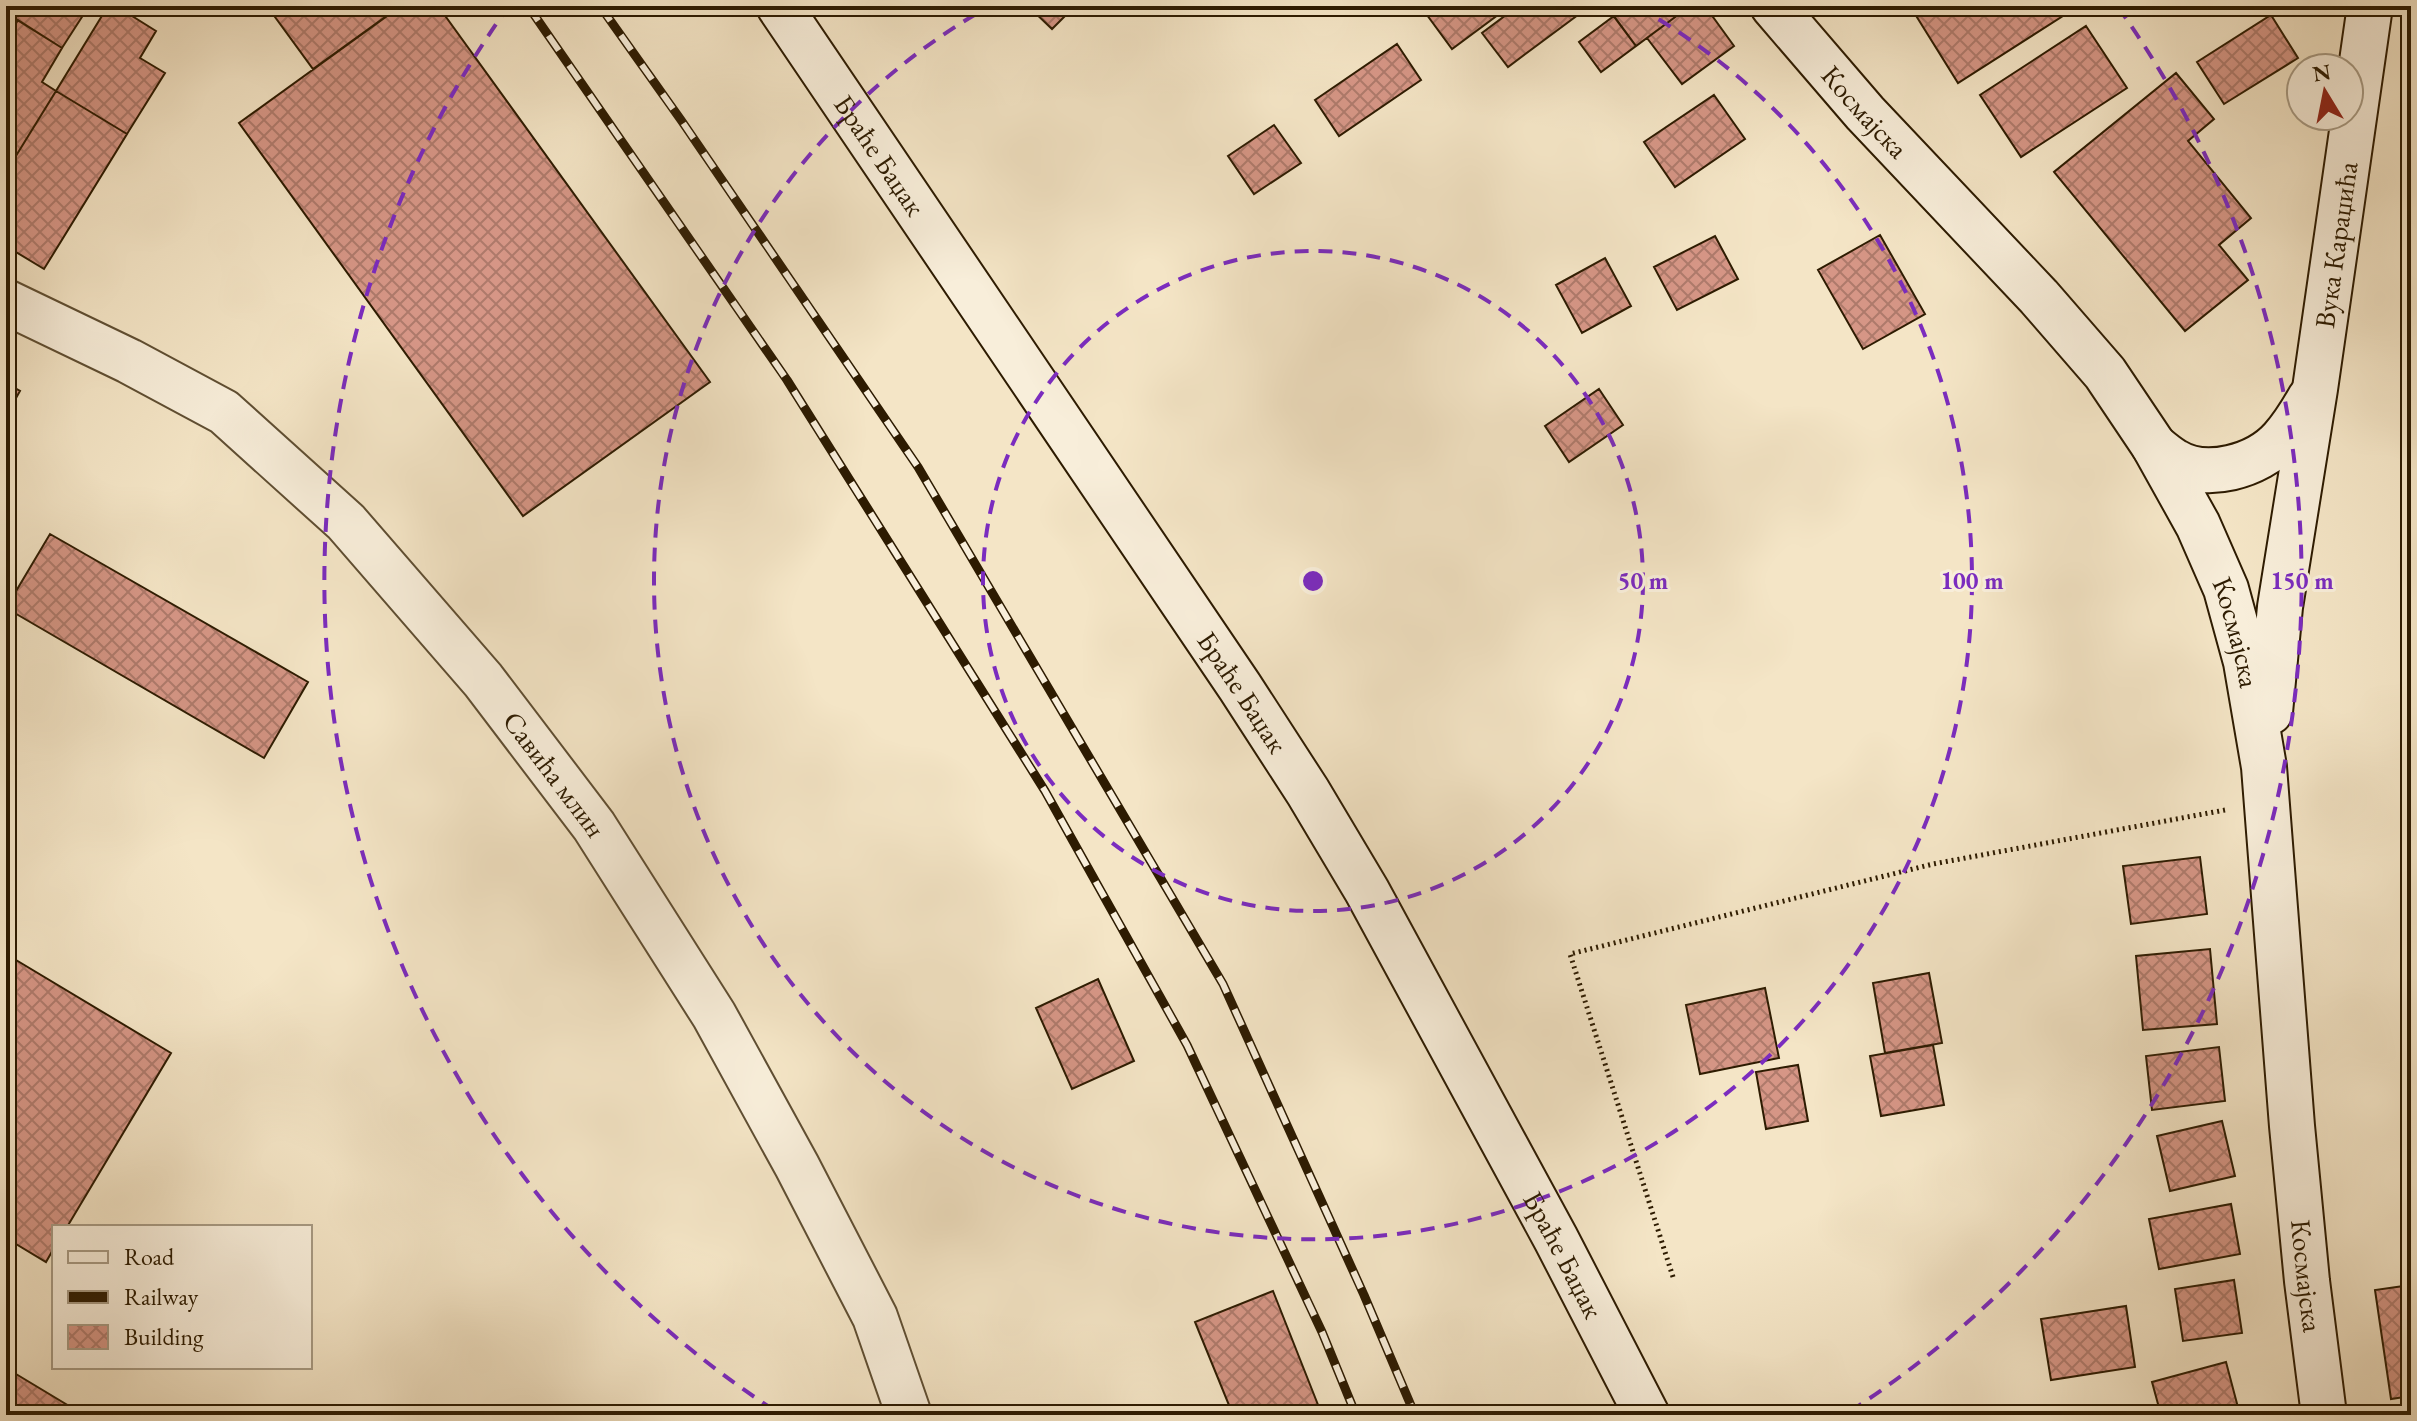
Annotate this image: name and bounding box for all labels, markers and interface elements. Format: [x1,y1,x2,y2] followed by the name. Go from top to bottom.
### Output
[2285,52,2365,132] north arrow
[2310,57,2333,89] text: N
[1814,58,1917,166] street label: Космајска
[826,87,934,223] street label: Браће Баџак
[2306,158,2366,330] street label: Вука Караџића
[1618,565,1668,596] text: 50 m
[1940,565,2004,596] text: 100 m
[2270,565,2334,596] text: 150 m
[1299,567,1327,595] centre of rings
[2205,571,2268,691] street label: Космајска
[1189,624,1296,760] street label: Браће Баџак
[495,704,614,844] street label: Савића млин
[1515,1185,1612,1324] street label: Браће Баџак
[2283,1218,2331,1335] street label: Космајска
[52,1225,312,1369] legend
[124,1241,175,1272] text: Road
[124,1281,199,1312] text: Railway
[124,1321,204,1352] text: Building

